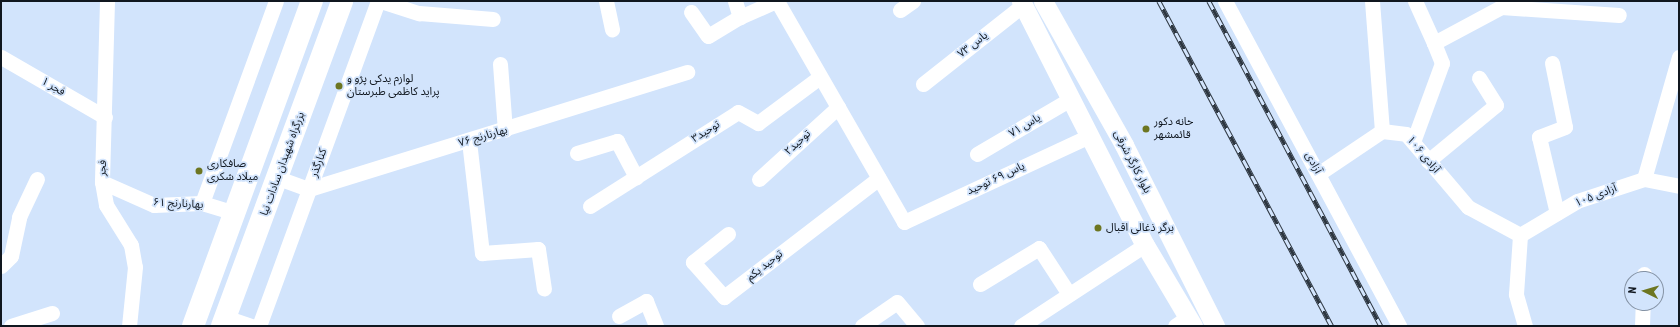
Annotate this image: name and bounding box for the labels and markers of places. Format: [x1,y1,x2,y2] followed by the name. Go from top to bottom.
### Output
[347,73,440,99] place label: لوازم یدکی پژو و پراید کاظمی طبرستان
[334,81,344,91] marker: لوازم یدکی پژو و پراید کاظمی طبرستان
[1154,116,1194,142] place label: خانه دکور قائمشهر
[1141,124,1151,134] marker: خانه دکور قائمشهر
[207,158,258,184] place label: صافکاری میلاد شکری
[194,166,204,176] marker: صافکاری میلاد شکری
[1106,221,1174,235] place label: برگر ذغالی اقبال
[1093,223,1103,233] marker: برگر ذغالی اقبال

